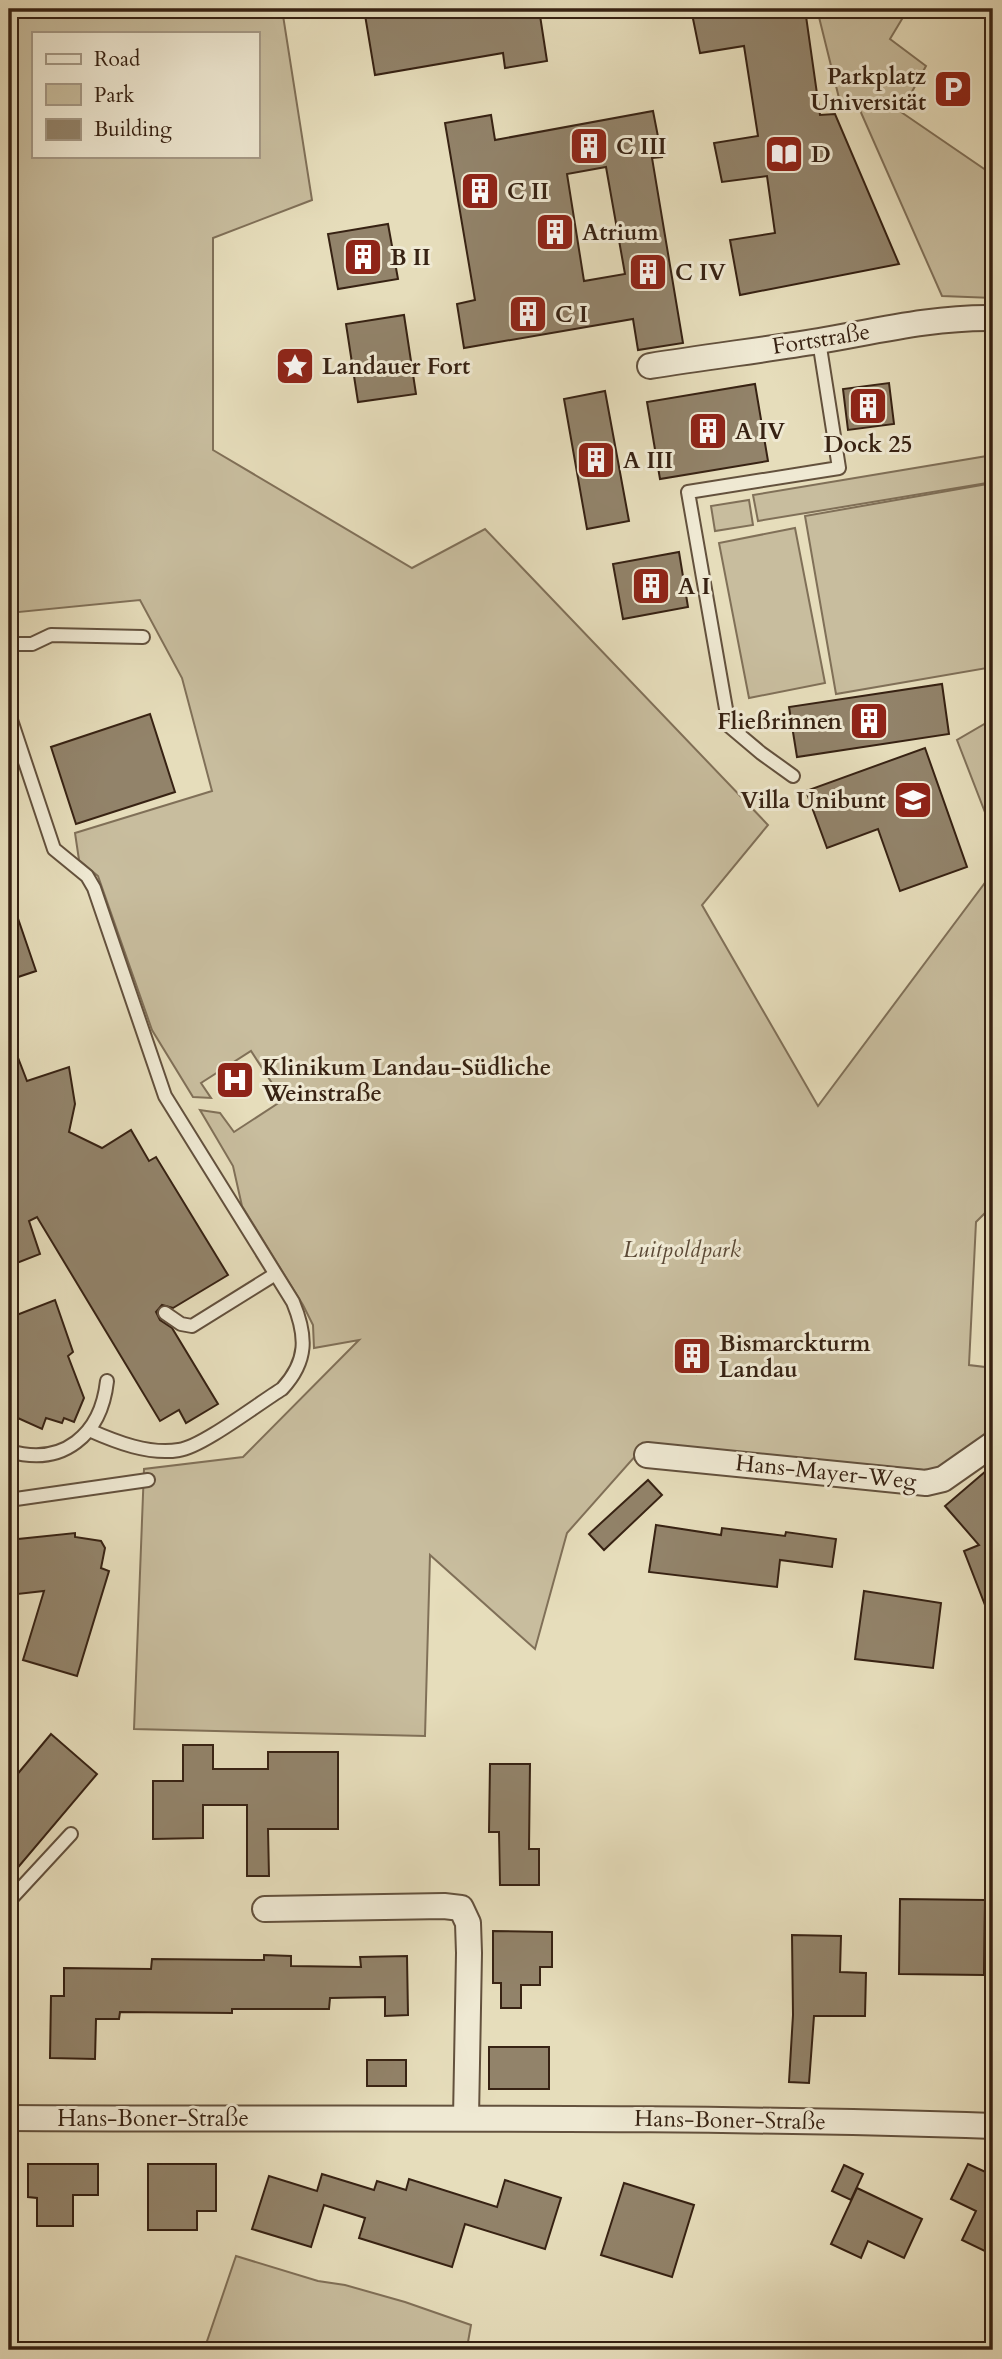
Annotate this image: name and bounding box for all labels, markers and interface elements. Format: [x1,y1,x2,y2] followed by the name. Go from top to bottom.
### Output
[32,32,259,158] legend
[94,45,140,74] text: Road
[811,61,926,118] place label: Parkplatz Universität
[932,68,974,110] parking icon: Parkplatz Universität
[94,81,135,110] text: Park
[94,115,172,144] text: Building
[568,125,610,167] building icon: C III
[616,131,667,162] place label: C III
[763,133,805,175] library icon: D
[811,139,831,170] place label: D
[459,170,501,212] building icon: C II
[507,176,549,207] place label: C II
[534,211,576,253] building icon: Atrium
[582,217,659,248] place label: Atrium
[342,236,384,278] building icon: B II
[390,242,431,273] place label: B II
[627,251,669,293] building icon: C IV
[675,257,726,288] place label: C IV
[507,293,549,335] building icon: C I
[555,299,588,330] place label: C I
[770,316,872,362] street label: Fortstraße
[274,345,316,387] place icon: Landauer Fort
[322,351,470,382] place label: Landauer Fort
[847,385,889,427] building icon: Dock 25
[687,410,729,452] building icon: A IV
[735,416,785,447] place label: A IV
[824,429,912,460] place label: Dock 25
[575,439,617,481] building icon: A III
[623,445,673,476] place label: A III
[630,565,672,607] building icon: A I
[678,571,710,602] place label: A I
[848,700,890,742] building icon: Fließrinnen
[717,706,842,737] place label: Fließrinnen
[892,779,934,821] school or university icon: Villa Unibunt
[740,785,886,816] place label: Villa Unibunt
[261,1052,551,1109] place label: Klinikum Landau-Südliche Weinstraße
[214,1059,256,1101] hospital icon: Klinikum Landau-Südliche Weinstraße
[623,1234,742,1265] park label: Luitpoldpark
[719,1328,871,1385] place label: Bismarckturm Landau
[671,1335,713,1377] building icon: Bismarckturm Landau
[734,1447,918,1497] street label: Hans-Mayer-Weg
[57,2103,249,2134] street label: Hans-Boner-Straße
[634,2103,826,2137] street label: Hans-Boner-Straße

